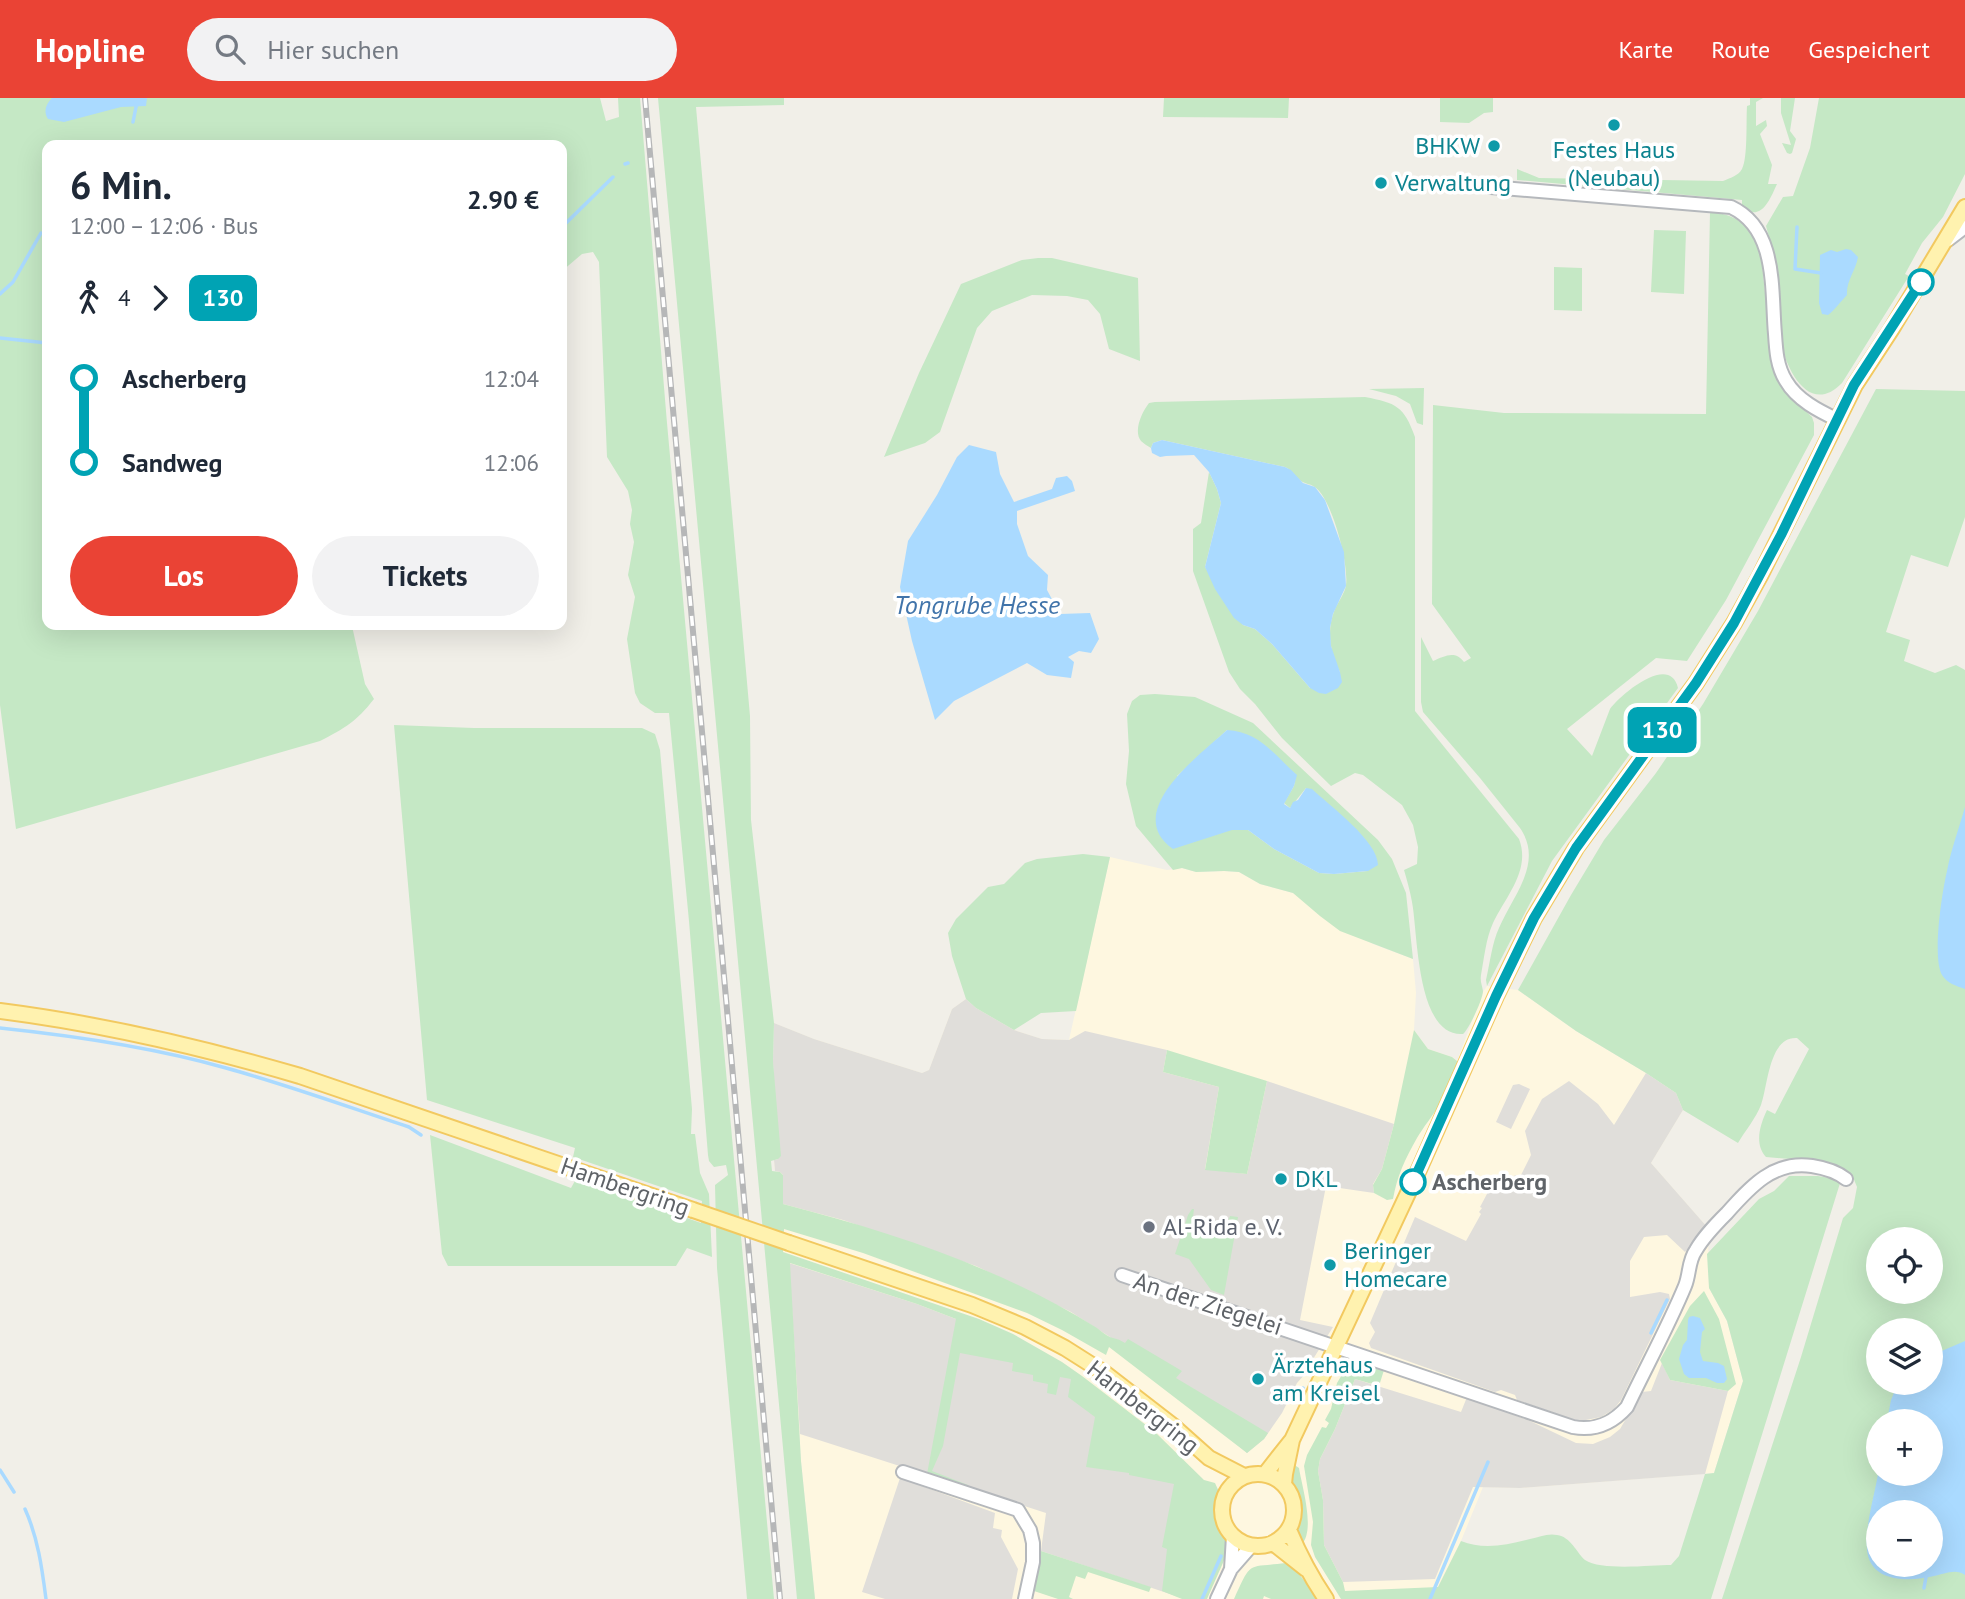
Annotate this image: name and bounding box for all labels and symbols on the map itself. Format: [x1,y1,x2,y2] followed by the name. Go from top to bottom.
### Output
[1606,117,1622,133] marker: Festes Haus (Neubau)
[1415,130,1480,161] place label: BHKW
[1553,134,1675,193] place label: Festes Haus (Neubau)
[1486,138,1502,154] marker: BHKW
[1394,167,1511,198] place label: Verwaltung
[1373,175,1389,191] marker: Verwaltung
[1908,269,1934,295] unlabelled marker
[894,588,1060,621] water label: Tongrube Hesse
[1622,707,1702,753] line badge: 130
[557,1150,694,1223] street label: Hambergring
[1295,1163,1338,1194] place label: DKL
[1432,1166,1547,1197] place label: Ascherberg
[1400,1169,1426,1195] marker: Ascherberg
[1273,1171,1289,1187] marker: DKL
[1163,1211,1282,1242] place label: Al-Rida e. V.
[1141,1219,1157,1235] marker: Al-Rida e. V.
[1344,1235,1448,1294] place label: Beringer Homecare
[1322,1257,1338,1273] marker: Beringer Homecare
[1130,1265,1287,1342] street label: An der Ziegelei
[1272,1349,1380,1408] place label: Ärztehaus am Kreisel
[1081,1353,1206,1460] street label: Hambergring
[1250,1371,1266,1387] marker: Ärztehaus am Kreisel

